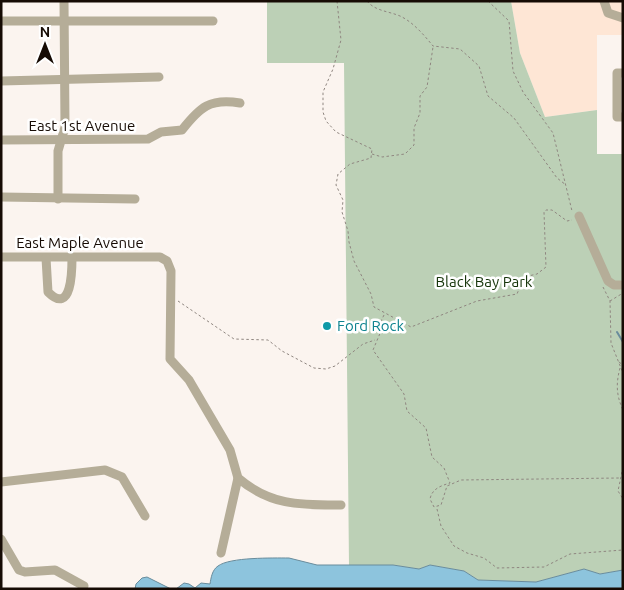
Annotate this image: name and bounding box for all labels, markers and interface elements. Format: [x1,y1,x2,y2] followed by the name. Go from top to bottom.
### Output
[20,20,70,70] north arrow
[40,24,50,40] text: N
[29,117,135,134] street label: East 1st Avenue
[16,234,144,251] street label: East Maple Avenue
[436,273,533,290] park label: Black Bay Park
[337,317,405,334] place label: Ford Rock
[321,320,333,332] marker: Ford Rock

